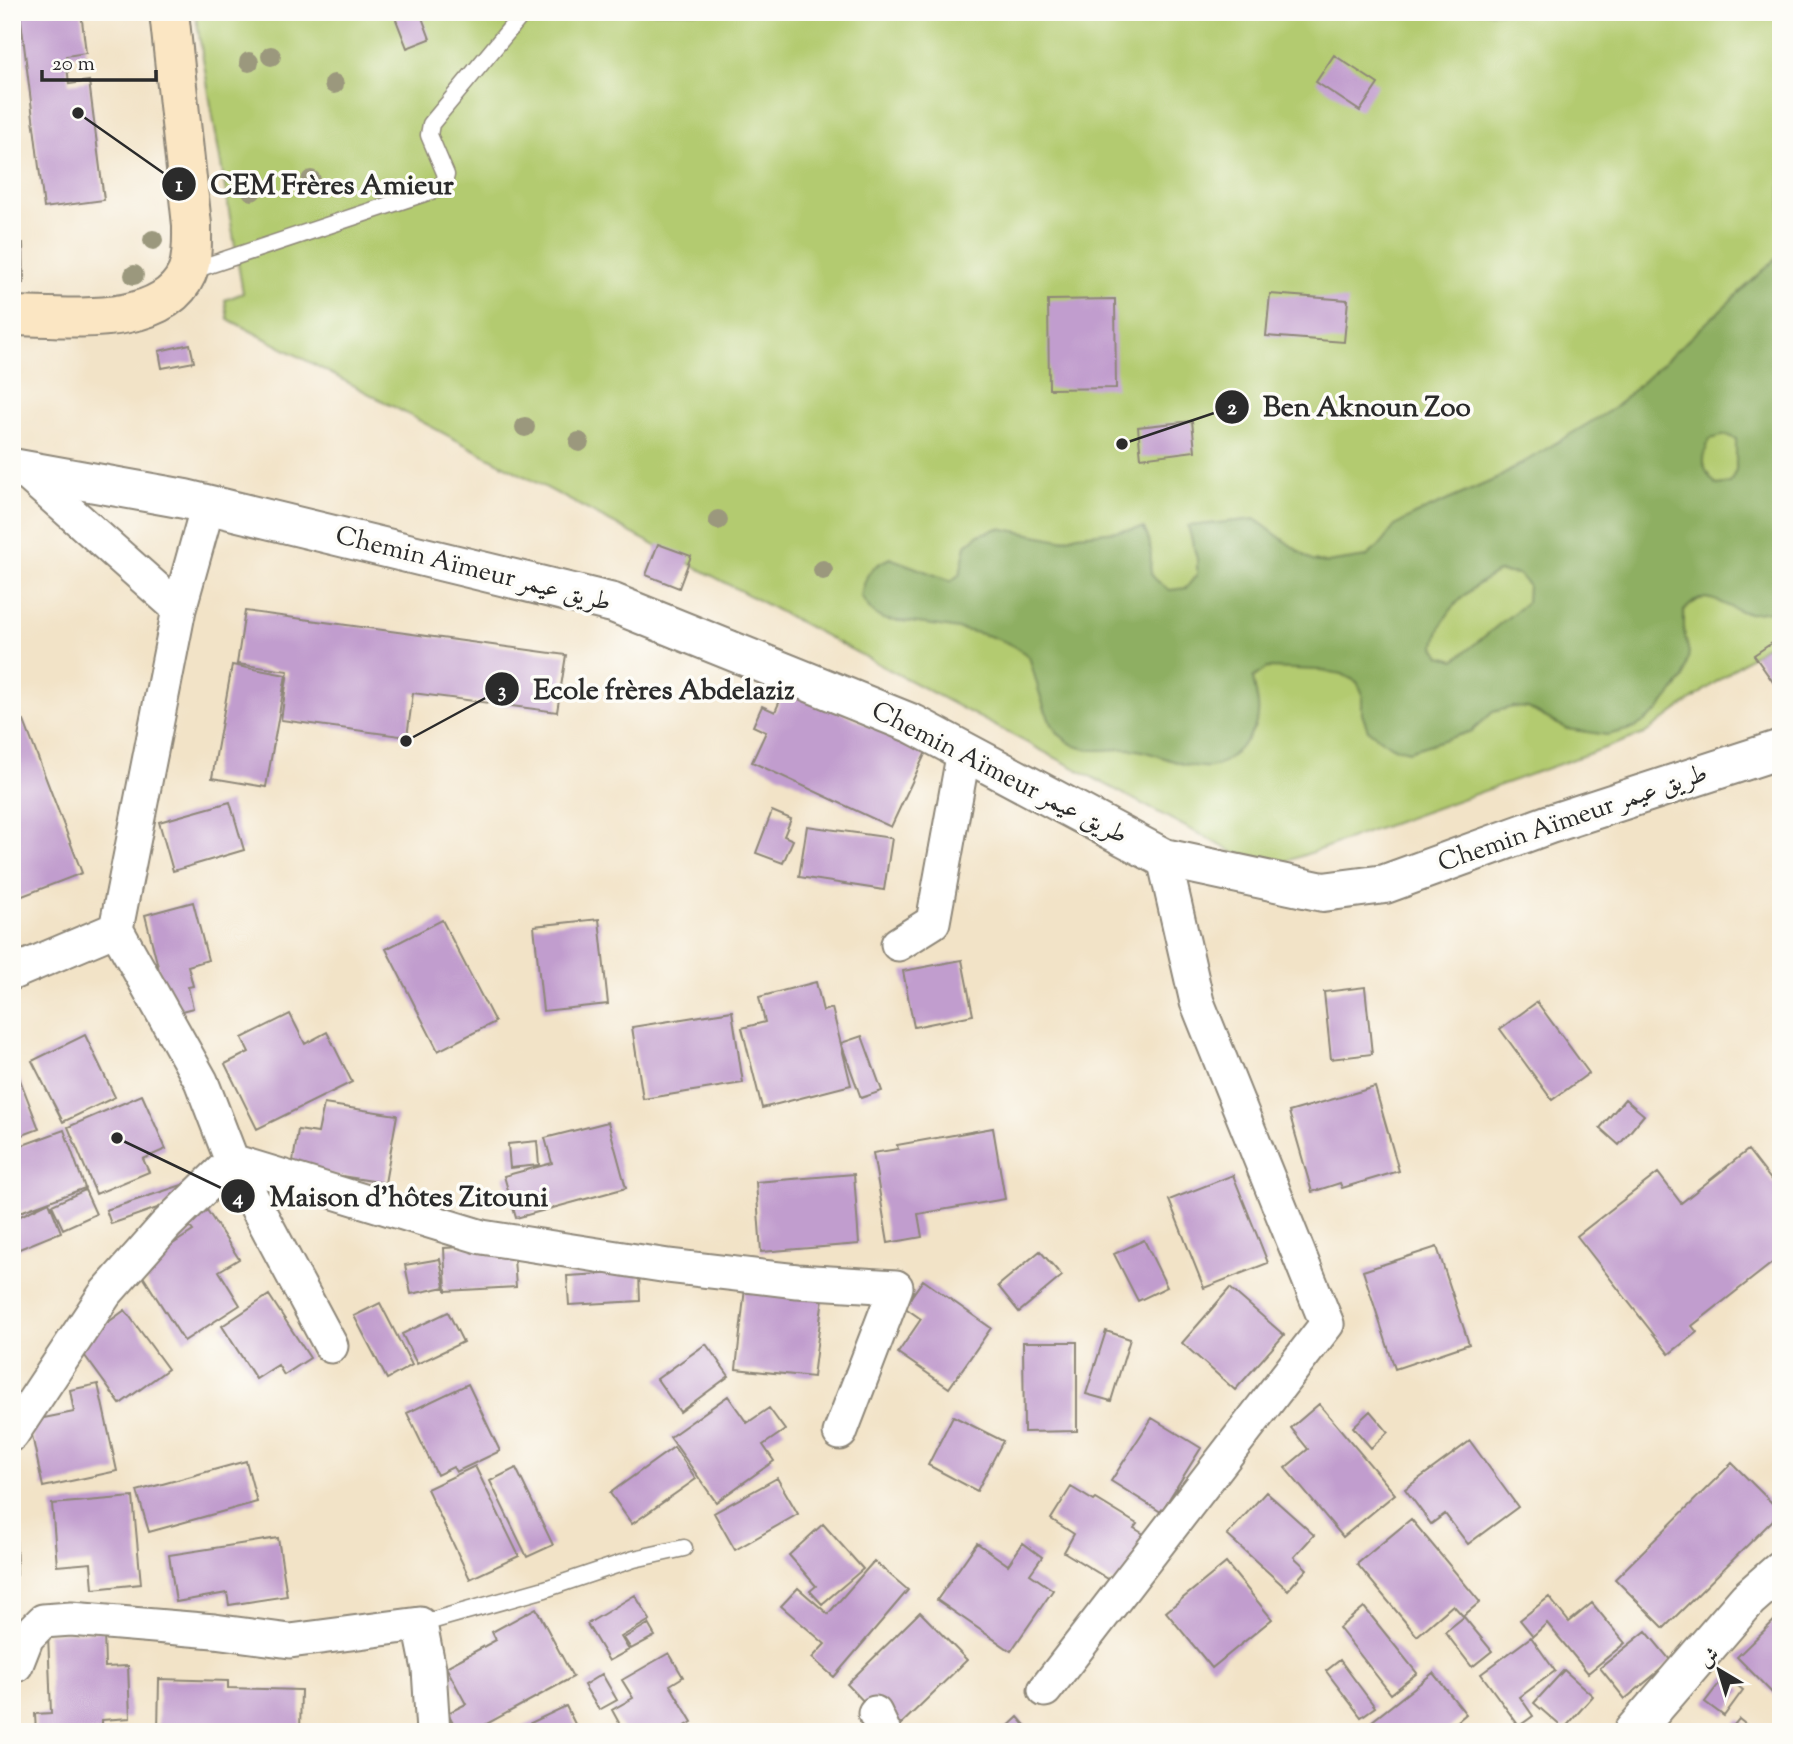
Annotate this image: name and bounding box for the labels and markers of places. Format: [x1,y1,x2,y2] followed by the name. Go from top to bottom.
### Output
[161,160,468,209] callout: CEM Frères Amieur
[1214,382,1485,431] callout: Ben Aknoun Zoo
[485,665,809,714] callout: Ecole frères Abdelaziz
[221,1172,562,1221] callout: Maison d'hôtes Zitouni

